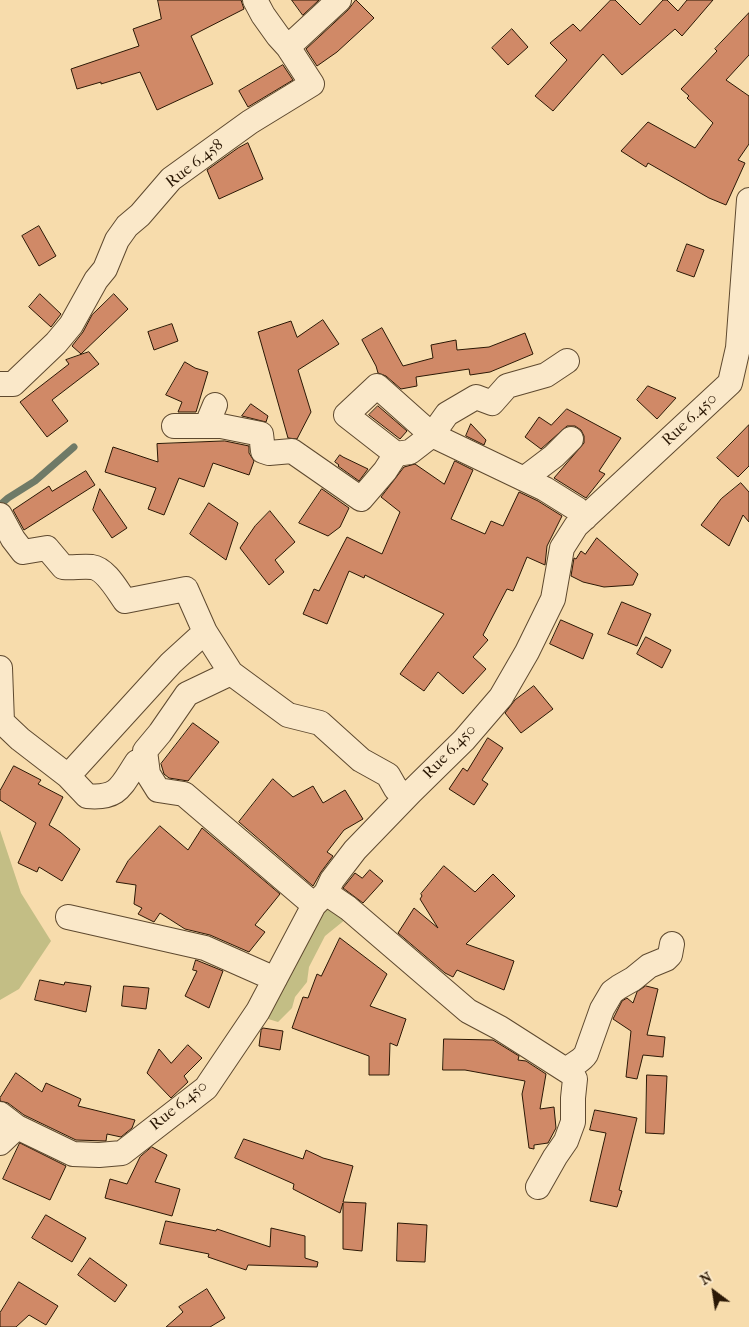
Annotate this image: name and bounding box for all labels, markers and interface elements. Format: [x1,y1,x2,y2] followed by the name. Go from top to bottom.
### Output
[162,136,228,192] street label: Rue 6.458
[658,390,722,450] street label: Rue 6.450
[419,721,481,783] street label: Rue 6.450
[146,1077,212,1135] street label: Rue 6.450
[689,1267,739,1317] north arrow
[697,1269,715,1289] text: N

